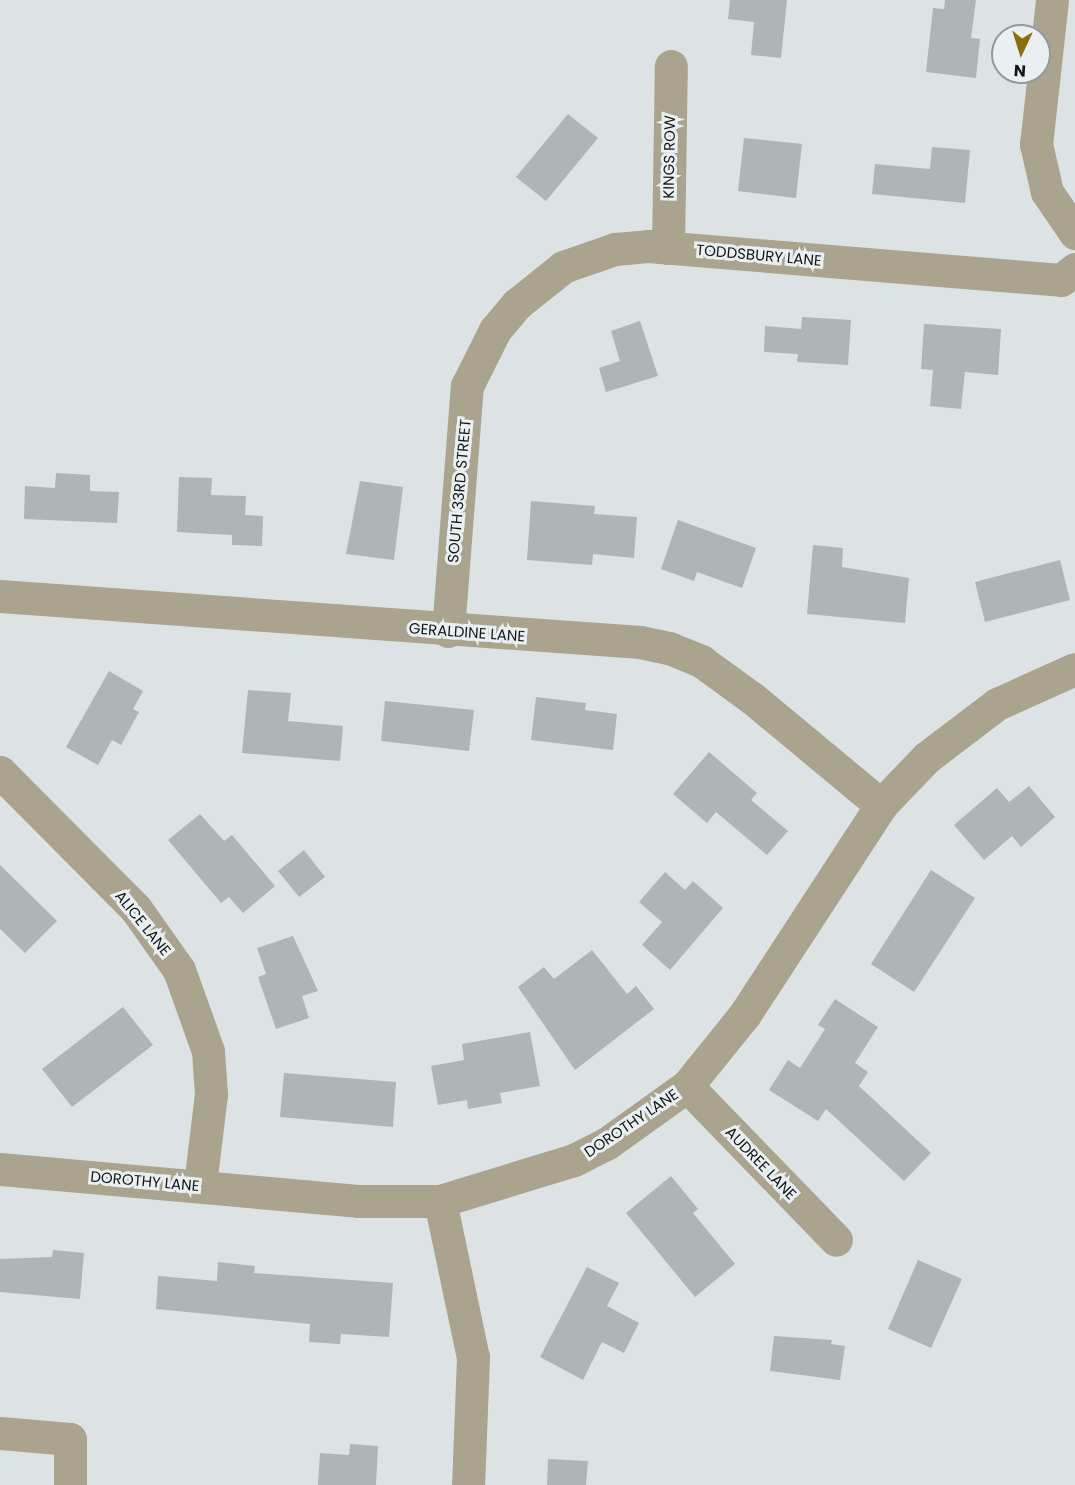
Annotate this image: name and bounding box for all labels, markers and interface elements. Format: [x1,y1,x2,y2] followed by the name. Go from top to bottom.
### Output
[991,24,1051,84] north arrow
[1013,59,1027,82] text: N
[659,115,679,199] street label: KINGS ROW
[695,241,823,269] street label: TODDSBURY LANE
[444,418,474,564] street label: SOUTH 33RD STREET
[408,619,526,645] street label: GERALDINE LANE
[111,887,175,959] street label: ALICE LANE
[581,1085,681,1161] street label: DOROTHY LANE
[722,1123,800,1203] street label: AUDREE LANE
[90,1167,200,1195] street label: DOROTHY LANE

